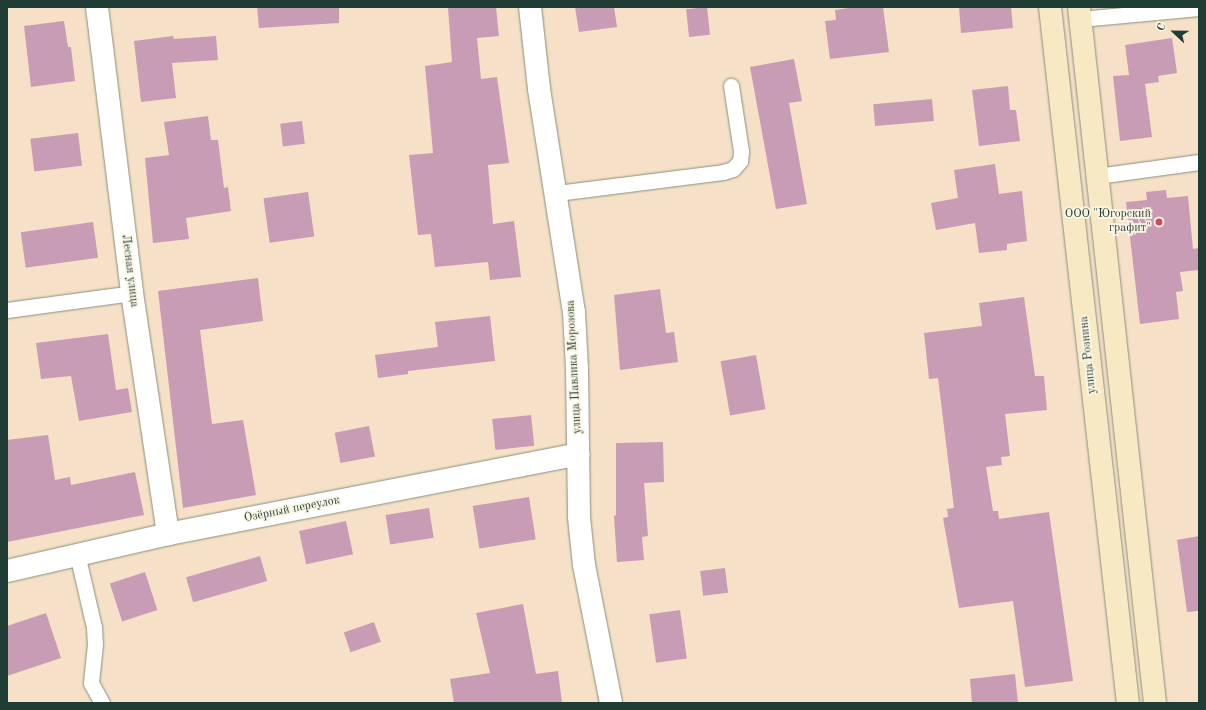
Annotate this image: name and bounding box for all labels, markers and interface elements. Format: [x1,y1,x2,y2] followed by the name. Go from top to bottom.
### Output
[1154,12,1194,52] north arrow
[1156,22,1169,33] text: С
[1065,208,1151,236] place label: ООО "Югорский графит"
[1154,217,1164,227] marker: ООО "Югорский графит"
[117,234,141,308] street label: Лесная улица
[564,300,586,434] street label: улица Павлика Морозова
[1078,315,1100,395] street label: улица Рознина
[243,494,341,526] street label: Озёрный переулок

